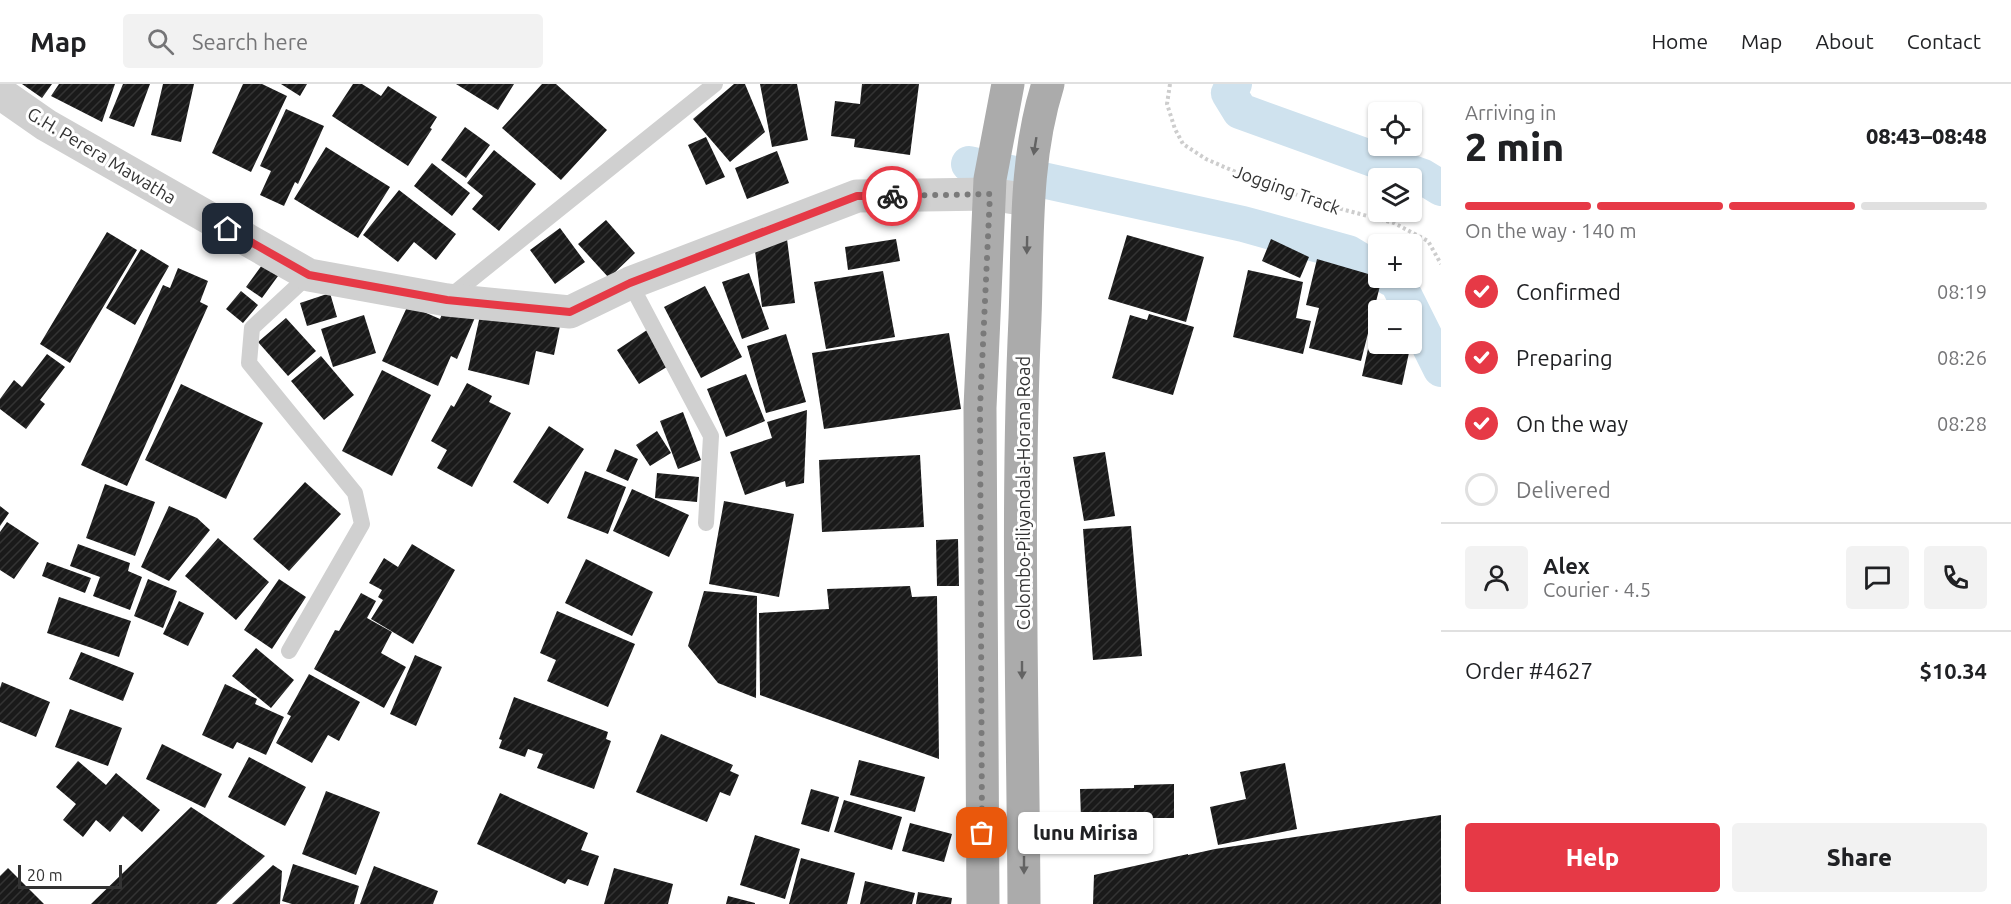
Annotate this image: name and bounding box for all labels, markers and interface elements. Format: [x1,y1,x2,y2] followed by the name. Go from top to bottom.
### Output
[123,14,543,68] search box
[144,25,177,58] icon: search
[30,26,87,57] text: Map
[192,29,308,54] text: Search here
[1651,29,1708,53] text: Home
[1741,29,1782,53] text: Map
[1815,29,1874,53] text: About
[1907,29,1981,53] text: Contact
[1465,101,1556,124] text: Arriving in
[1368,102,1422,354] map controls
[1368,102,1422,156] button: locate
[24,103,180,207] street label: G.H. Perera Mawatha
[1866,123,1987,148] text: 08:43–08:48
[1465,125,1564,168] text: 2 min
[1030,136,1039,155] one-way arrow
[1231,160,1343,218] street label: Jogging Track
[862,166,922,226] courier
[1368,168,1422,222] button: layers
[876,180,909,213] icon: bike
[202,203,253,254] pin
[211,212,244,245] icon: home
[1465,219,1637,242] text: On the way · 140 m
[1368,234,1422,288] button: +
[1022,235,1031,254] one-way arrow
[1465,275,1498,308] icon: check
[1516,279,1621,304] text: Confirmed
[1937,280,1987,303] text: 08:19
[1368,300,1422,354] button: −
[1465,341,1498,374] icon: check
[1516,345,1613,370] text: Preparing
[1937,346,1987,369] text: 08:26
[1013,356,1033,630] street label: Colombo-Piliyandala-Horana Road
[1465,407,1498,440] icon: check
[1516,411,1628,436] text: On the way
[1937,412,1987,435] text: 08:28
[1516,477,1611,502] text: Delivered
[1465,546,1528,609] button: person
[1846,546,1909,609] button: chat
[1924,546,1987,609] button: phone
[1543,553,1590,578] text: Alex
[1543,578,1651,601] text: Courier · 4.5
[1465,658,1593,683] text: Order #4627
[1920,658,1987,683] text: $10.34
[1017,661,1027,680] one-way arrow
[956,807,1007,858] pin
[1018,812,1153,854] callout: lunu Mirisa
[965,816,998,849] icon: bag
[1033,821,1138,844] text: lunu Mirisa
[1465,823,1720,892] button: Help
[1732,823,1987,892] button: Share
[1019,856,1029,875] one-way arrow
[18,862,122,890] scale bar
[27,866,63,884] text: 20 m

